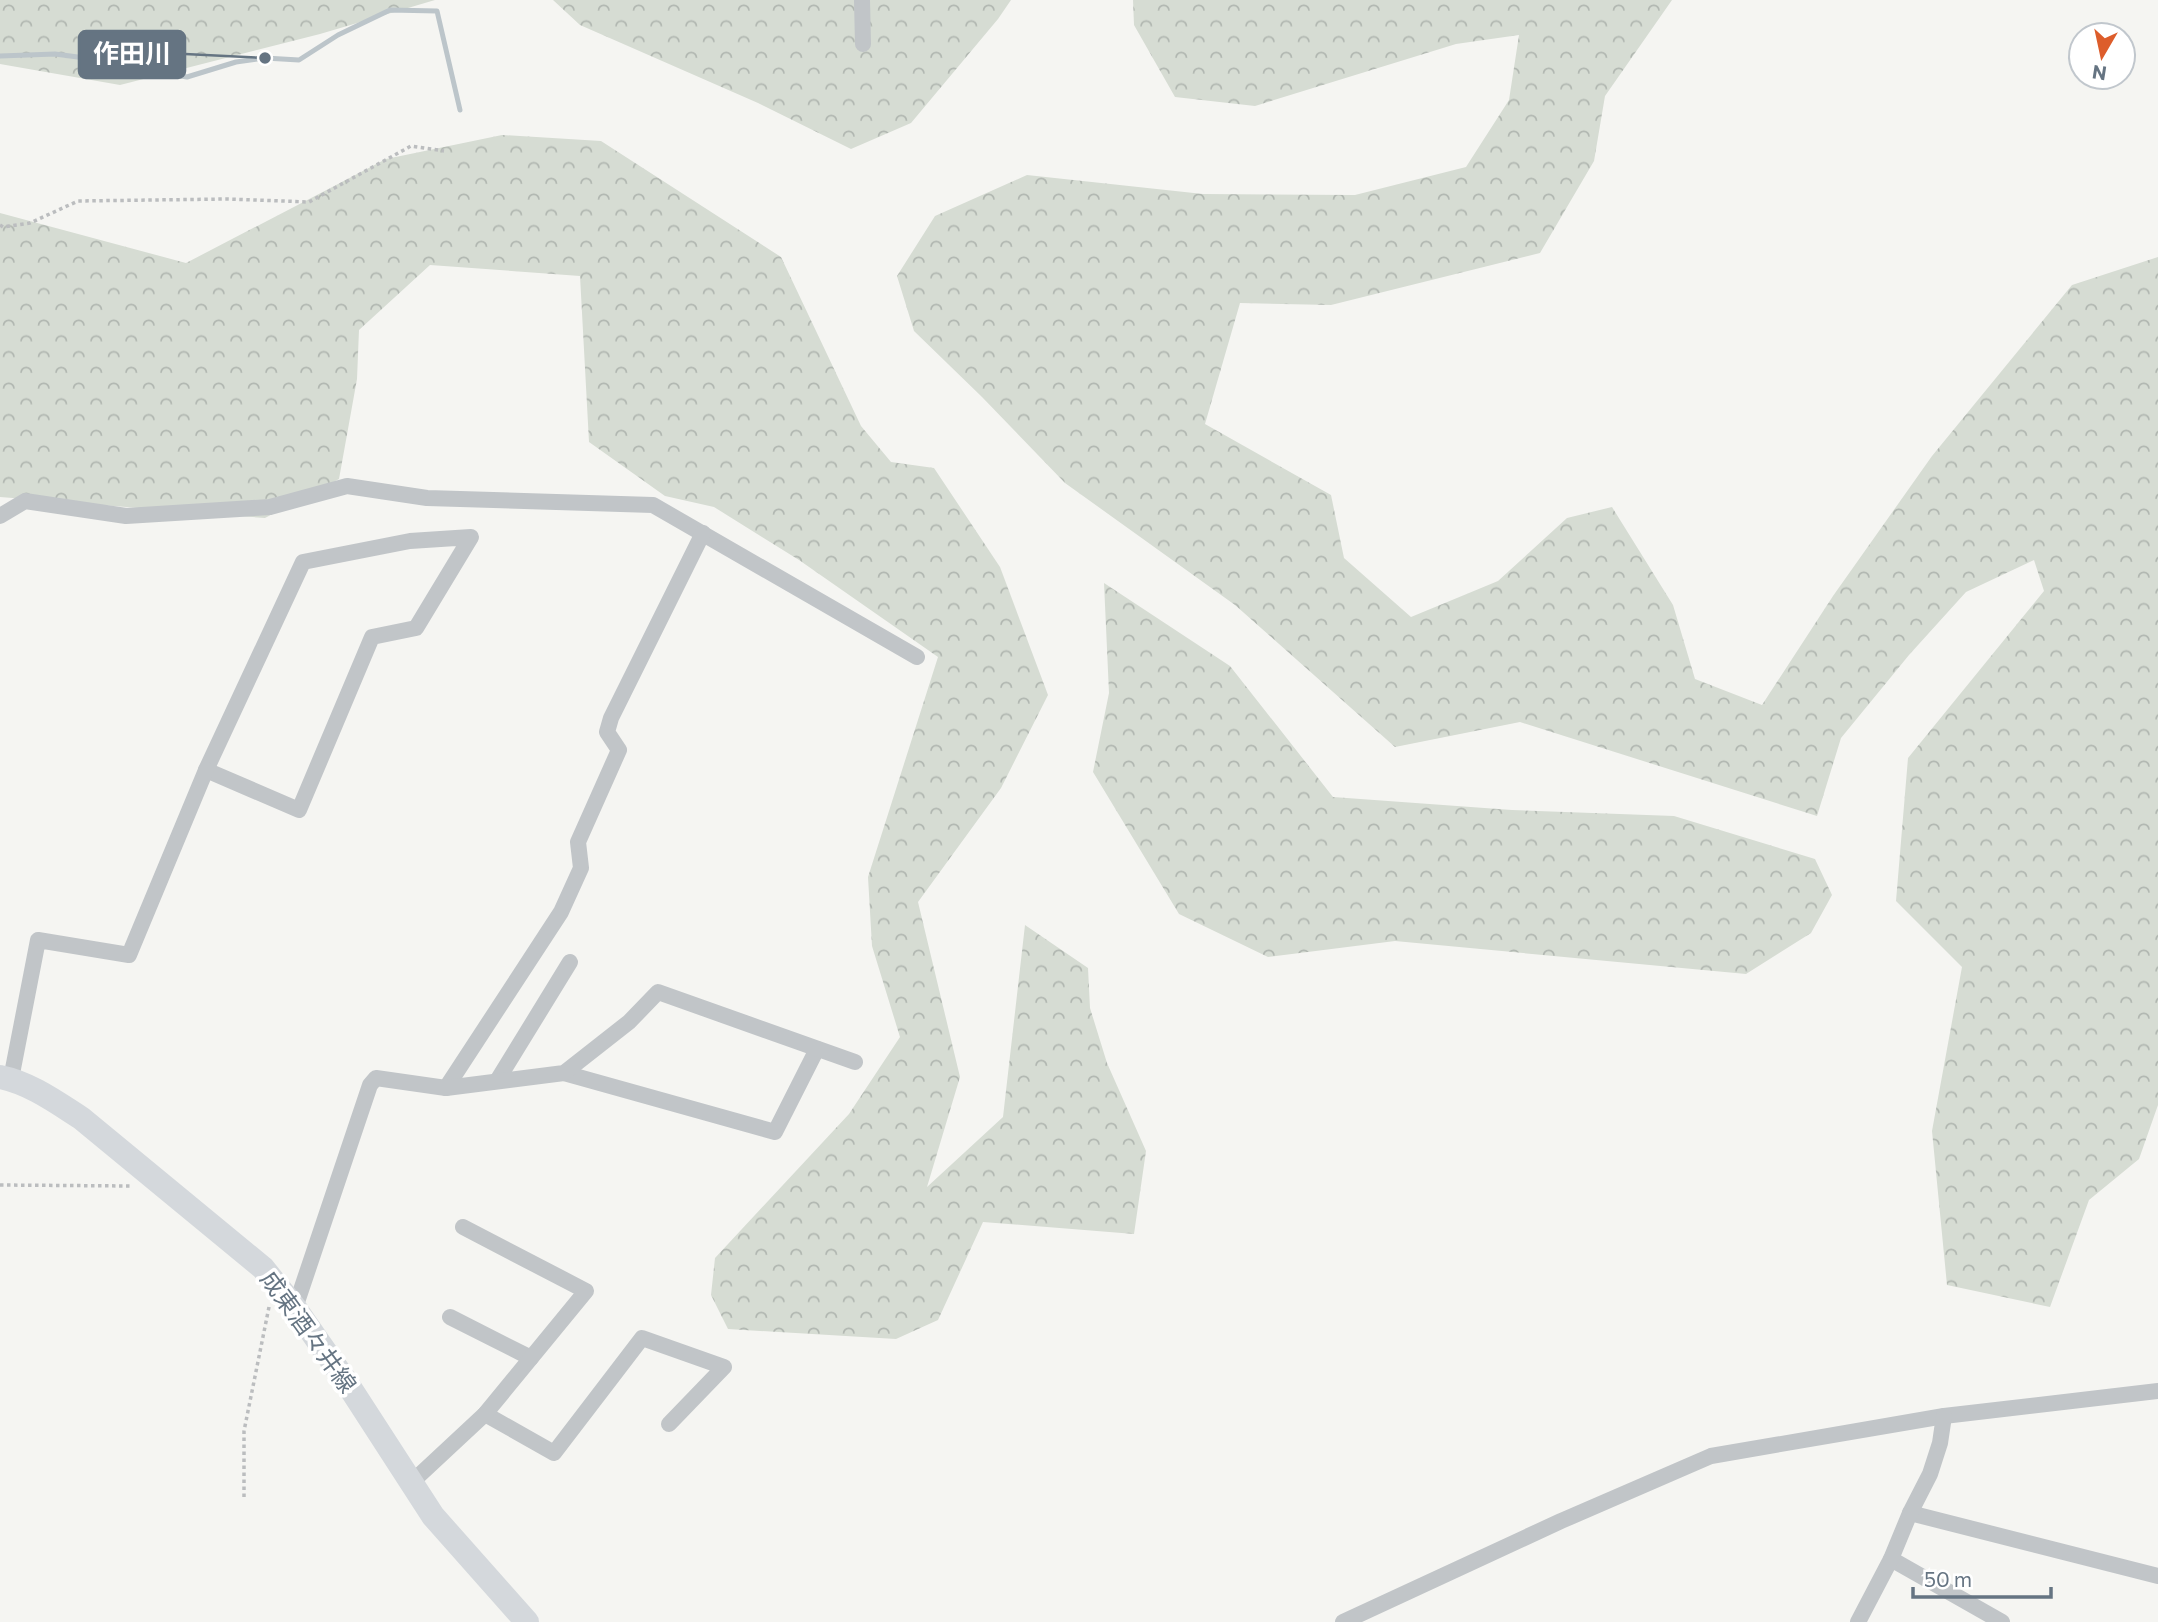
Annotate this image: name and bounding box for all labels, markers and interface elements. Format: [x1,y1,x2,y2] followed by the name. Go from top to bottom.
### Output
[2067,21,2137,91] north arrow
[79,31,185,78] callout: 作田川
[93,37,171,68] text: 作田川
[2090,61,2108,86] text: N
[255,1264,363,1398] street label: 成東酒々井線
[1913,1556,2051,1600] scale bar
[1924,1566,1972,1591] text: 50 m

